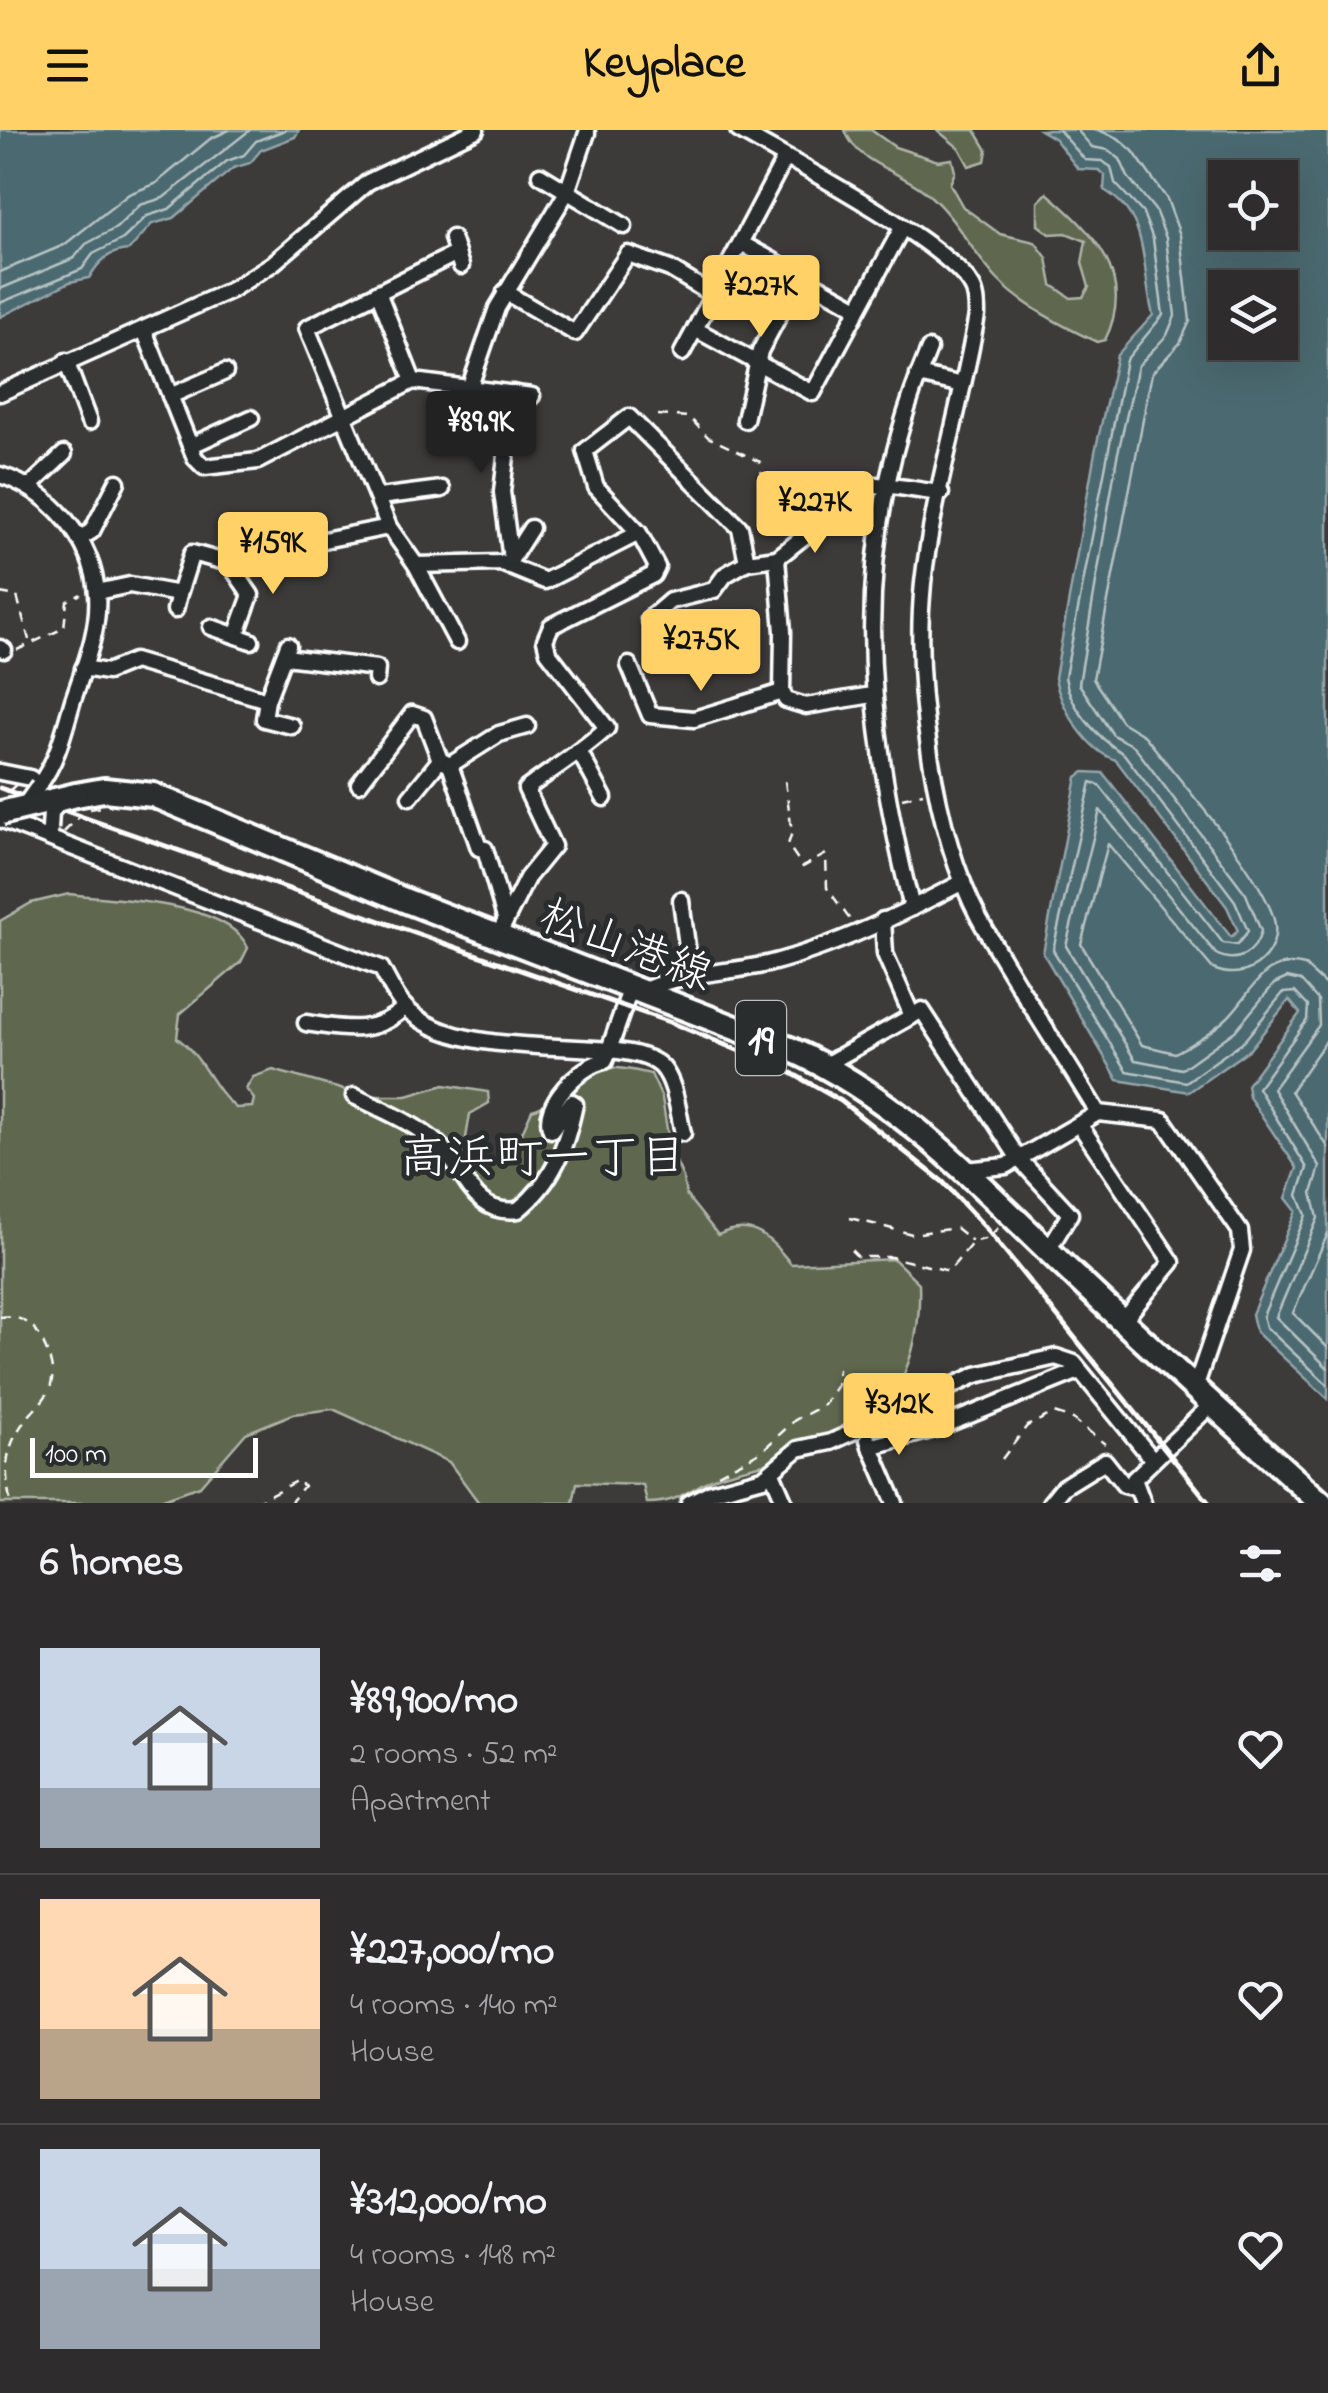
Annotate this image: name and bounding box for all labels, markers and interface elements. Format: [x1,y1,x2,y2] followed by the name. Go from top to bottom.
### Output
[583,32,745,98] text: Keyplace
[40,38,95,93] icon: menu
[1233,38,1288,93] icon: share
[1208,160,1298,360] map controls
[1208,160,1298,250] button: locate
[691,255,831,340] pin: ¥227K
[725,264,798,311] text: ¥227K
[1208,270,1298,360] button: layers
[400,391,562,476] pin: ¥89.9K
[448,400,514,447] text: ¥89.9K
[745,471,885,556] pin: ¥227K
[779,480,852,527] text: ¥227K
[203,512,343,597] pin: ¥159K
[240,521,306,568] text: ¥159K
[631,609,771,694] pin: ¥275K
[663,618,739,665] text: ¥275K
[529,885,721,1011] street label: 松山港線
[736,1001,786,1075] road number: 19
[399,1125,687,1195] district label: 高浜町一丁目
[829,1373,969,1458] pin: ¥312K
[865,1382,933,1429] text: ¥312K
[30,1433,258,1478] scale bar
[45,1435,107,1476] text: 100 m
[40,1533,184,1594] text: 6 homes
[1233,1536,1288,1591] icon: filters
[350,1671,518,1732] text: ¥89,900/mo
[120,1688,240,1808] icon: home
[1233,1721,1288,1776] icon: heart
[350,1732,558,1779] text: 2 rooms · 52 m²
[350,1779,491,1826] text: Apartment
[350,1922,555,1983] text: ¥227,000/mo
[120,1939,240,2059] icon: home
[1233,1972,1288,2027] icon: heart
[350,1983,558,2030] text: 4 rooms · 140 m²
[350,2030,434,2077] text: House
[350,2172,547,2233] text: ¥312,000/mo
[120,2189,240,2309] icon: home
[1233,2222,1288,2277] icon: heart
[350,2233,556,2280] text: 4 rooms · 148 m²
[350,2280,434,2327] text: House

